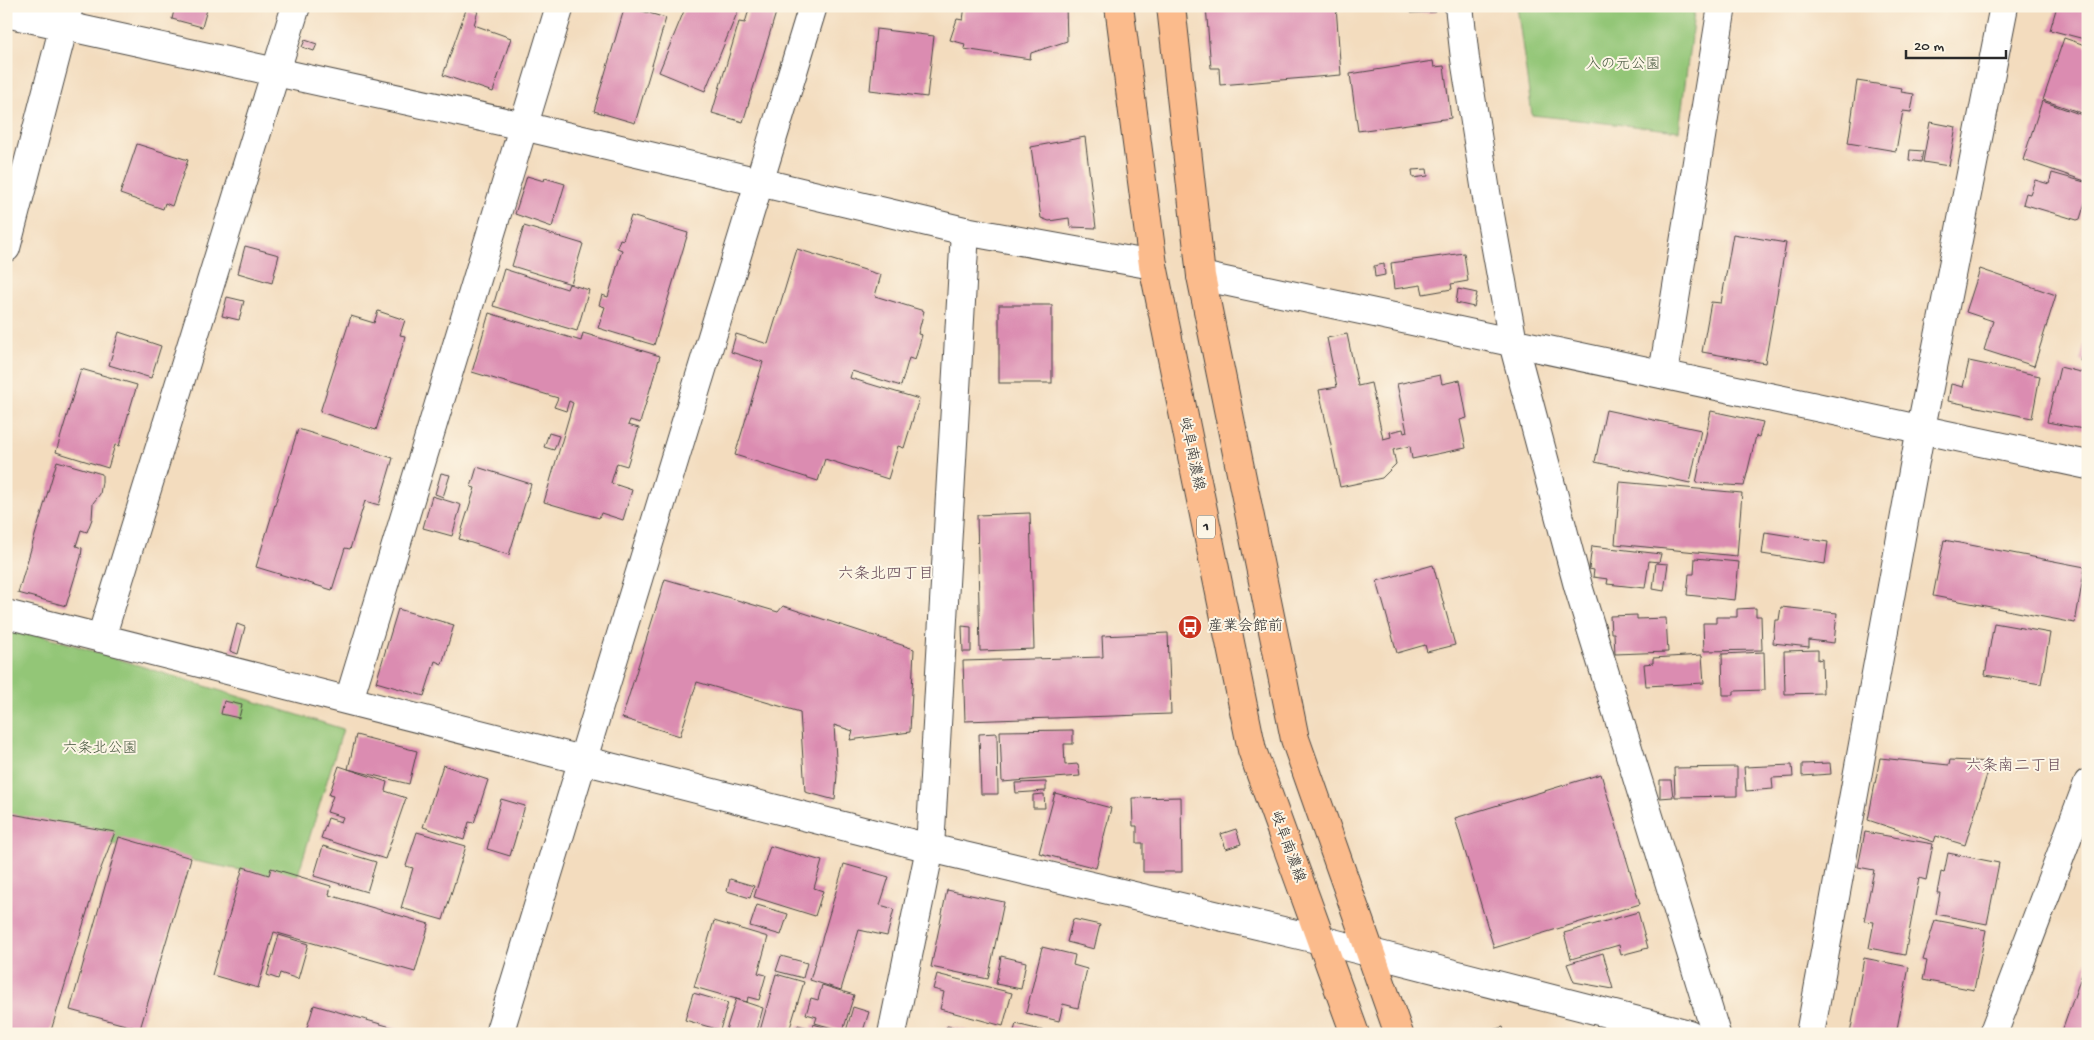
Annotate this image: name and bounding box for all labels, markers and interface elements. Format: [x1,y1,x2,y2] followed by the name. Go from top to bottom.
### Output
[1906,28,2006,60] scale bar
[1914,38,1944,56] text: 20 m
[1585,56,1661,74] park label: 入の元公園
[1174,415,1209,493] street label: 岐阜南濃線
[1197,516,1215,538] road number: 1
[838,565,934,585] district label: 六条北四丁目
[1177,614,1203,640] bus stop icon: 産業会館前
[1208,617,1283,636] place label: 産業会館前
[62,740,138,758] park label: 六条北公園
[1966,756,2062,777] district label: 六条南二丁目
[1266,808,1309,885] street label: 岐阜南濃線

